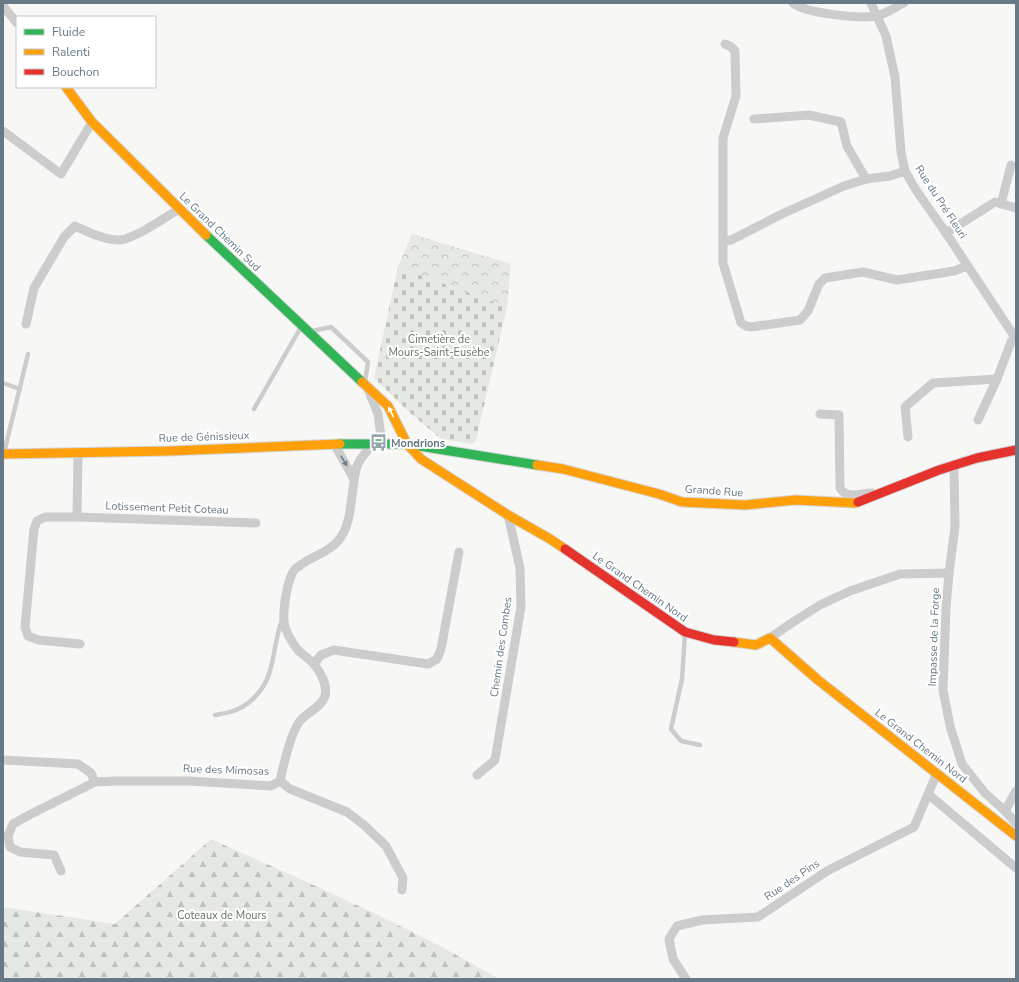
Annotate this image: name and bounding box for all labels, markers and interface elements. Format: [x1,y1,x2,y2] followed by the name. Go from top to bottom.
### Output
[16,16,156,88] legend
[52,24,85,40] text: Fluide
[52,44,90,60] text: Ralenti
[52,64,99,80] text: Bouchon
[912,162,970,242] street label: Rue du Pré Fleuri
[176,189,264,275] street label: Le Grand Chemin Sud
[388,332,490,360] park label: Cimetière de Mours-Saint-Eusèbe
[388,406,394,417] one-way arrow
[158,428,250,446] street label: Rue de Génissieux
[368,433,388,453] bus stop icon: Mondrions
[391,436,445,451] place label: Mondrions
[340,456,348,466] one-way arrow
[684,481,744,501] street label: Grande Rue
[105,498,229,518] street label: Lotissement Petit Coteau
[589,548,691,626] street label: Le Grand Chemin Nord
[925,587,943,687] street label: Impasse de la Forge
[487,596,515,698] street label: Chemin des Combes
[872,705,970,787] street label: Le Grand Chemin Nord
[183,761,269,779] street label: Rue des Mimosas
[761,856,823,904] street label: Rue des Pins
[177,908,267,923] park label: Coteaux de Mours

